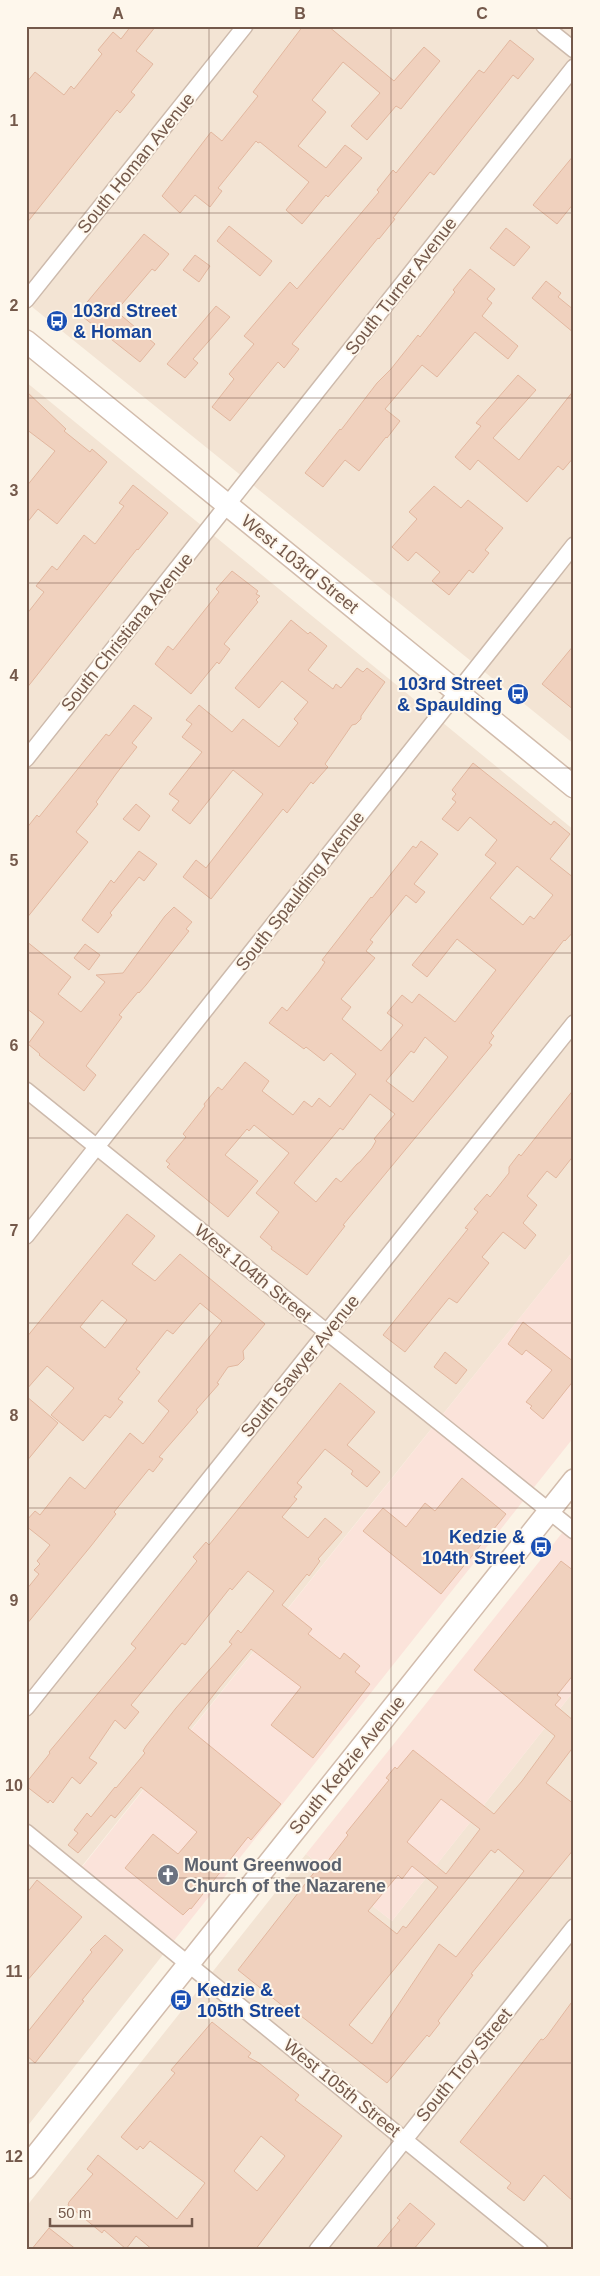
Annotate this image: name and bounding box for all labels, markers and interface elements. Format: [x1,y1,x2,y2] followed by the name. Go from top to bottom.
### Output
[112,5,124,22] text: A
[294,5,306,22] text: B
[476,5,488,22] text: C
[73,89,199,237] street label: South Homan Avenue
[10,112,19,129] text: 1
[341,213,461,359] street label: South Turner Avenue
[10,297,19,314] text: 2
[73,301,177,342] place label: 103rd Street & Homan
[45,309,69,333] bus stop icon: 103rd Street & Homan
[10,482,19,499] text: 3
[237,511,363,617] street label: West 103rd Street
[57,549,197,715] street label: South Christiana Avenue
[10,667,19,684] text: 4
[397,674,502,715] place label: 103rd Street & Spaulding
[506,682,530,706] bus stop icon: 103rd Street & Spaulding
[232,807,368,975] street label: South Spaulding Avenue
[10,852,19,869] text: 5
[10,1037,19,1054] text: 6
[191,1220,315,1326] street label: West 104th Street
[10,1222,19,1239] text: 7
[237,1291,363,1441] street label: South Sawyer Avenue
[10,1407,19,1424] text: 8
[422,1527,525,1568] place label: Kedzie & 104th Street
[529,1535,553,1559] bus stop icon: Kedzie & 104th Street
[10,1592,19,1609] text: 9
[285,1692,409,1838] street label: South Kedzie Avenue
[5,1777,23,1794] text: 10
[184,1855,386,1896] place label: Mount Greenwood Church of the Nazarene
[156,1863,180,1887] church icon: Mount Greenwood Church of the Nazarene
[6,1963,23,1980] text: 11
[197,1980,300,2021] place label: Kedzie & 105th Street
[169,1988,193,2012] bus stop icon: Kedzie & 105th Street
[412,2004,516,2126] street label: South Troy Street
[280,2035,404,2141] street label: West 105th Street
[5,2148,23,2165] text: 12
[50,2196,192,2228] scale bar
[58,2204,91,2221] text: 50 m

